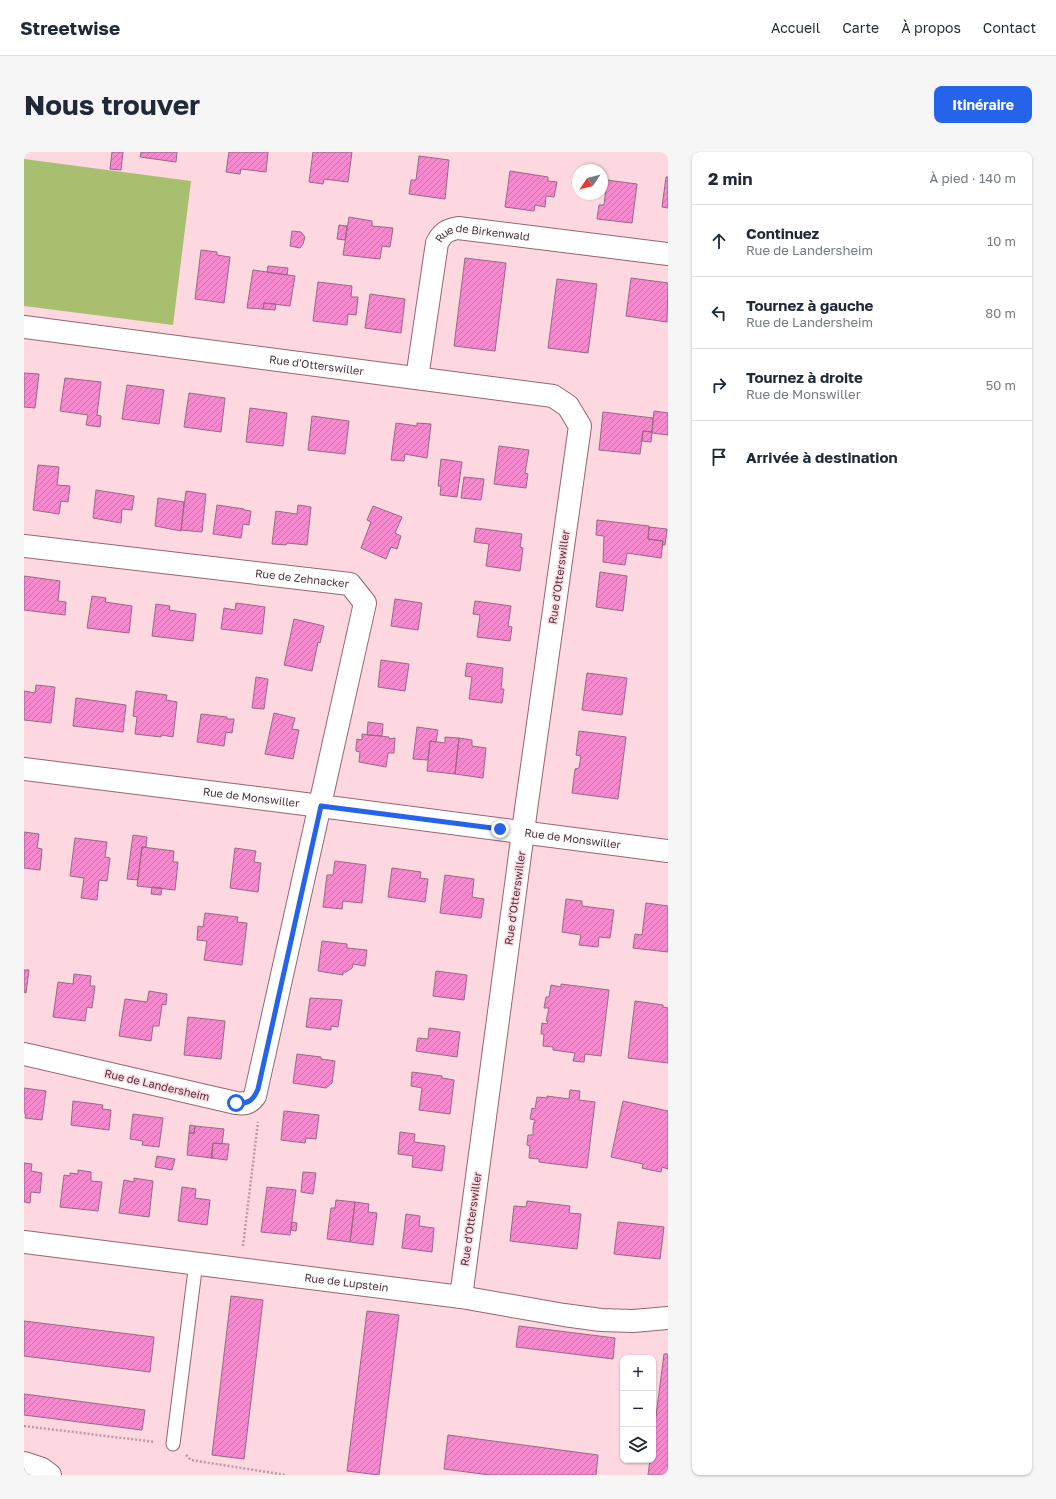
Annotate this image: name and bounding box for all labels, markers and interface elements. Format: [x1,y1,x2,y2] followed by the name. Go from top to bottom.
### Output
[20,16,120,39] text: Streetwise
[771,19,820,36] text: Accueil
[842,19,879,36] text: Carte
[901,19,961,36] text: À propos
[983,19,1036,36] text: Contact
[934,86,1032,123] button: Itinéraire
[24,88,200,121] text: Nous trouver
[572,164,608,200] north arrow
[708,168,752,189] text: 2 min
[930,170,1016,186] text: À pied · 140 m
[432,221,531,245] street label: Rue de Birkenwald
[746,224,819,242] text: Continuez
[708,230,730,252] icon: ahead
[987,233,1016,249] text: 10 m
[746,242,873,258] text: Rue de Landersheim
[746,296,873,314] text: Tournez à gauche
[708,302,730,324] icon: left
[985,305,1016,321] text: 80 m
[746,314,873,330] text: Rue de Landersheim
[269,352,365,377] street label: Rue d'Otterswiller
[746,368,863,386] text: Tournez à droite
[708,374,730,396] icon: right
[986,377,1016,393] text: 50 m
[746,386,861,402] text: Rue de Monswiller
[708,446,730,468] icon: arrive
[746,448,898,466] text: Arrivée à destination
[545,528,572,625] street label: Rue d'Otterswiller
[255,566,350,590] street label: Rue de Zehnacker
[202,784,301,809] street label: Rue de Monswiller
[491,820,509,838] route end
[524,825,622,851] street label: Rue de Monswiller
[501,849,528,946] street label: Rue d'Otterswiller
[103,1066,211,1103] street label: Rue de Landersheim
[227,1094,245,1112] route start
[457,1170,484,1267] street label: Rue d'Otterswiller
[304,1270,389,1294] street label: Rue de Lupstein
[620,1355,656,1463] map controls
[620,1355,656,1391] button: +
[620,1391,656,1427] button: −
[620,1427,656,1463] button: layers

